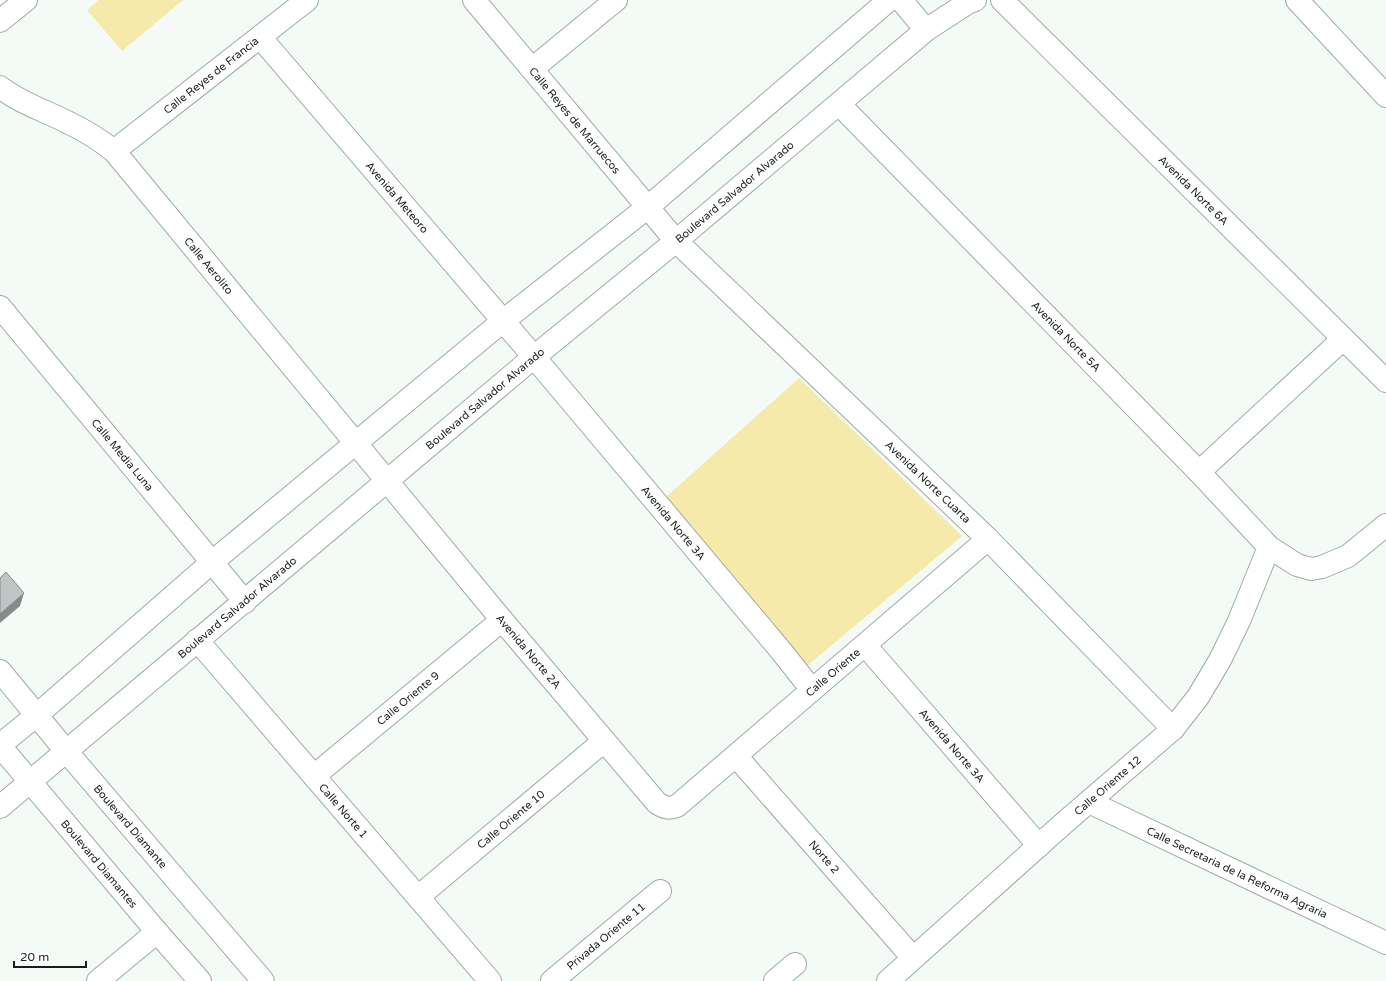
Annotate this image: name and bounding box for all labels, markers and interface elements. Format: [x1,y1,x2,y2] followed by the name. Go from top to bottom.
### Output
[161,34,261,117] street label: Calle Reyes de Francia
[526,65,623,176] street label: Calle Reyes de Marruecos
[673,138,797,246] street label: Boulevard Salvador Alvarado
[1156,153,1231,228] street label: Avenida Norte 6A
[363,159,431,236] street label: Avenida Meteoro
[181,235,236,297] street label: Calle Aerolito
[1029,299,1103,375] street label: Avenida Norte 5A
[423,345,547,452] street label: Boulevard Salvador Alvarado
[89,416,156,494] street label: Calle Media Luna
[882,438,973,526] street label: Avenida Norte Cuarta
[638,483,708,563] street label: Avenida Norte 3A
[175,554,300,661] street label: Boulevard Salvador Alvarado
[493,612,563,692] street label: Avenida Norte 2A
[803,646,863,700] street label: Calle Oriente
[374,669,442,728] street label: Calle Oriente 9
[916,706,987,785] street label: Avenida Norte 3A
[1072,753,1144,818] street label: Calle Oriente 12
[316,781,370,841] street label: Calle Norte 1
[91,782,170,871] street label: Boulevard Diamante
[475,788,548,852] street label: Calle Oriente 10
[58,817,140,911] street label: Boulevard Diamantes
[1144,824,1329,921] street label: Calle Secretaria de la Reforma Agraria
[806,838,842,876] street label: Norte 2
[564,900,648,973] street label: Privada Oriente 11
[14,943,86,969] scale bar
[20,950,49,964] text: 20 m

